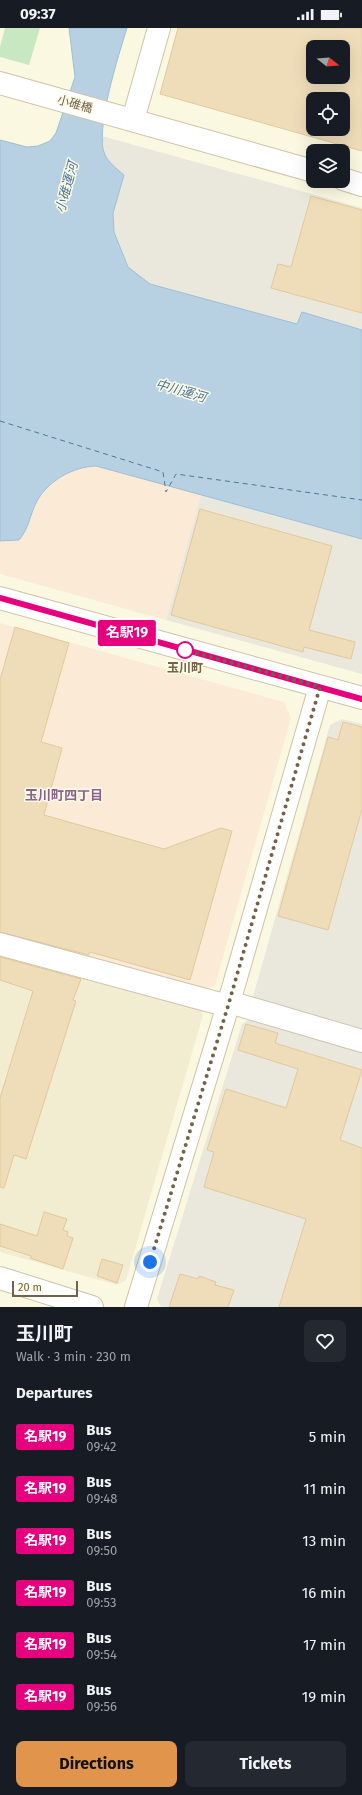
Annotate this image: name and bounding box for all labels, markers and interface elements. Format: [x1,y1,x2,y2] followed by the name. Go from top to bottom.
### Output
[20,5,56,23] text: 09:37
[306,40,350,84] north arrow
[306,40,350,188] map controls
[56,92,94,116] street label: 小碓橋
[306,92,350,136] button: locate
[306,144,350,188] button: layers
[53,157,81,214] water label: 小碓運河
[154,376,211,406] water label: 中川運河
[99,620,155,646] line badge: 名駅19
[106,624,148,641] text: 名駅19
[176,641,194,659] marker: 玉川町
[167,661,203,675] place label: 玉川町
[25,788,103,803] district label: 玉川町四丁目
[140,1252,160,1272] your location
[12,1279,78,1298] scale bar
[18,1281,42,1294] text: 20 m
[304,1320,346,1362] button: heart
[16,1322,73,1345] text: 玉川町
[16,1349,131,1364] text: Walk · 3 min · 230 m
[16,1384,93,1402] text: Departures
[86,1421,111,1439] text: Bus
[24,1428,66,1445] text: 名駅19
[309,1428,346,1446] text: 5 min
[86,1439,116,1454] text: 09:42
[86,1473,111,1491] text: Bus
[24,1480,66,1497] text: 名駅19
[303,1480,346,1498] text: 11 min
[86,1491,117,1506] text: 09:48
[86,1525,111,1543] text: Bus
[24,1532,66,1549] text: 名駅19
[302,1532,346,1550] text: 13 min
[86,1543,117,1558] text: 09:50
[86,1577,111,1595] text: Bus
[24,1584,66,1601] text: 名駅19
[302,1584,346,1602] text: 16 min
[86,1595,116,1610] text: 09:53
[86,1629,111,1647] text: Bus
[24,1636,66,1653] text: 名駅19
[303,1636,346,1654] text: 17 min
[86,1647,117,1662] text: 09:54
[86,1681,111,1699] text: Bus
[24,1688,66,1705] text: 名駅19
[302,1688,346,1706] text: 19 min
[86,1699,117,1714] text: 09:56
[16,1741,177,1787] button: Directions
[185,1741,346,1787] button: Tickets

